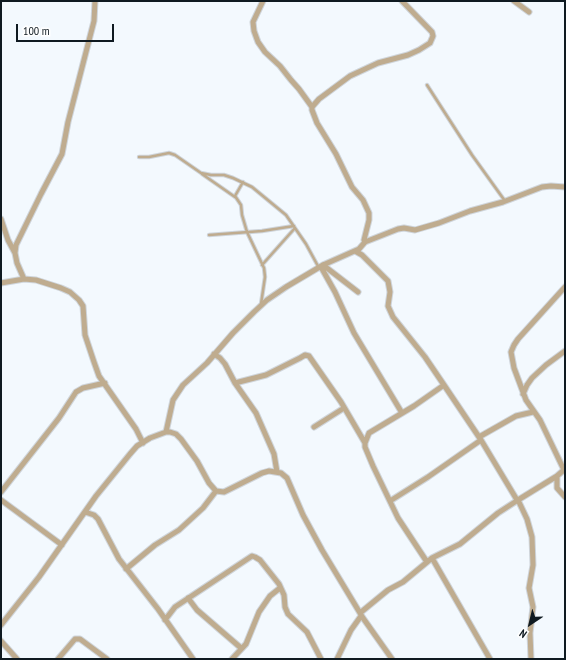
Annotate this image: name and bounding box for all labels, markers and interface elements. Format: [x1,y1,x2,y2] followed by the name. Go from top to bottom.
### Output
[18,16,116,42] scale bar
[23,23,50,38] text: 100 m
[510,604,550,644] north arrow
[517,626,530,641] text: N

